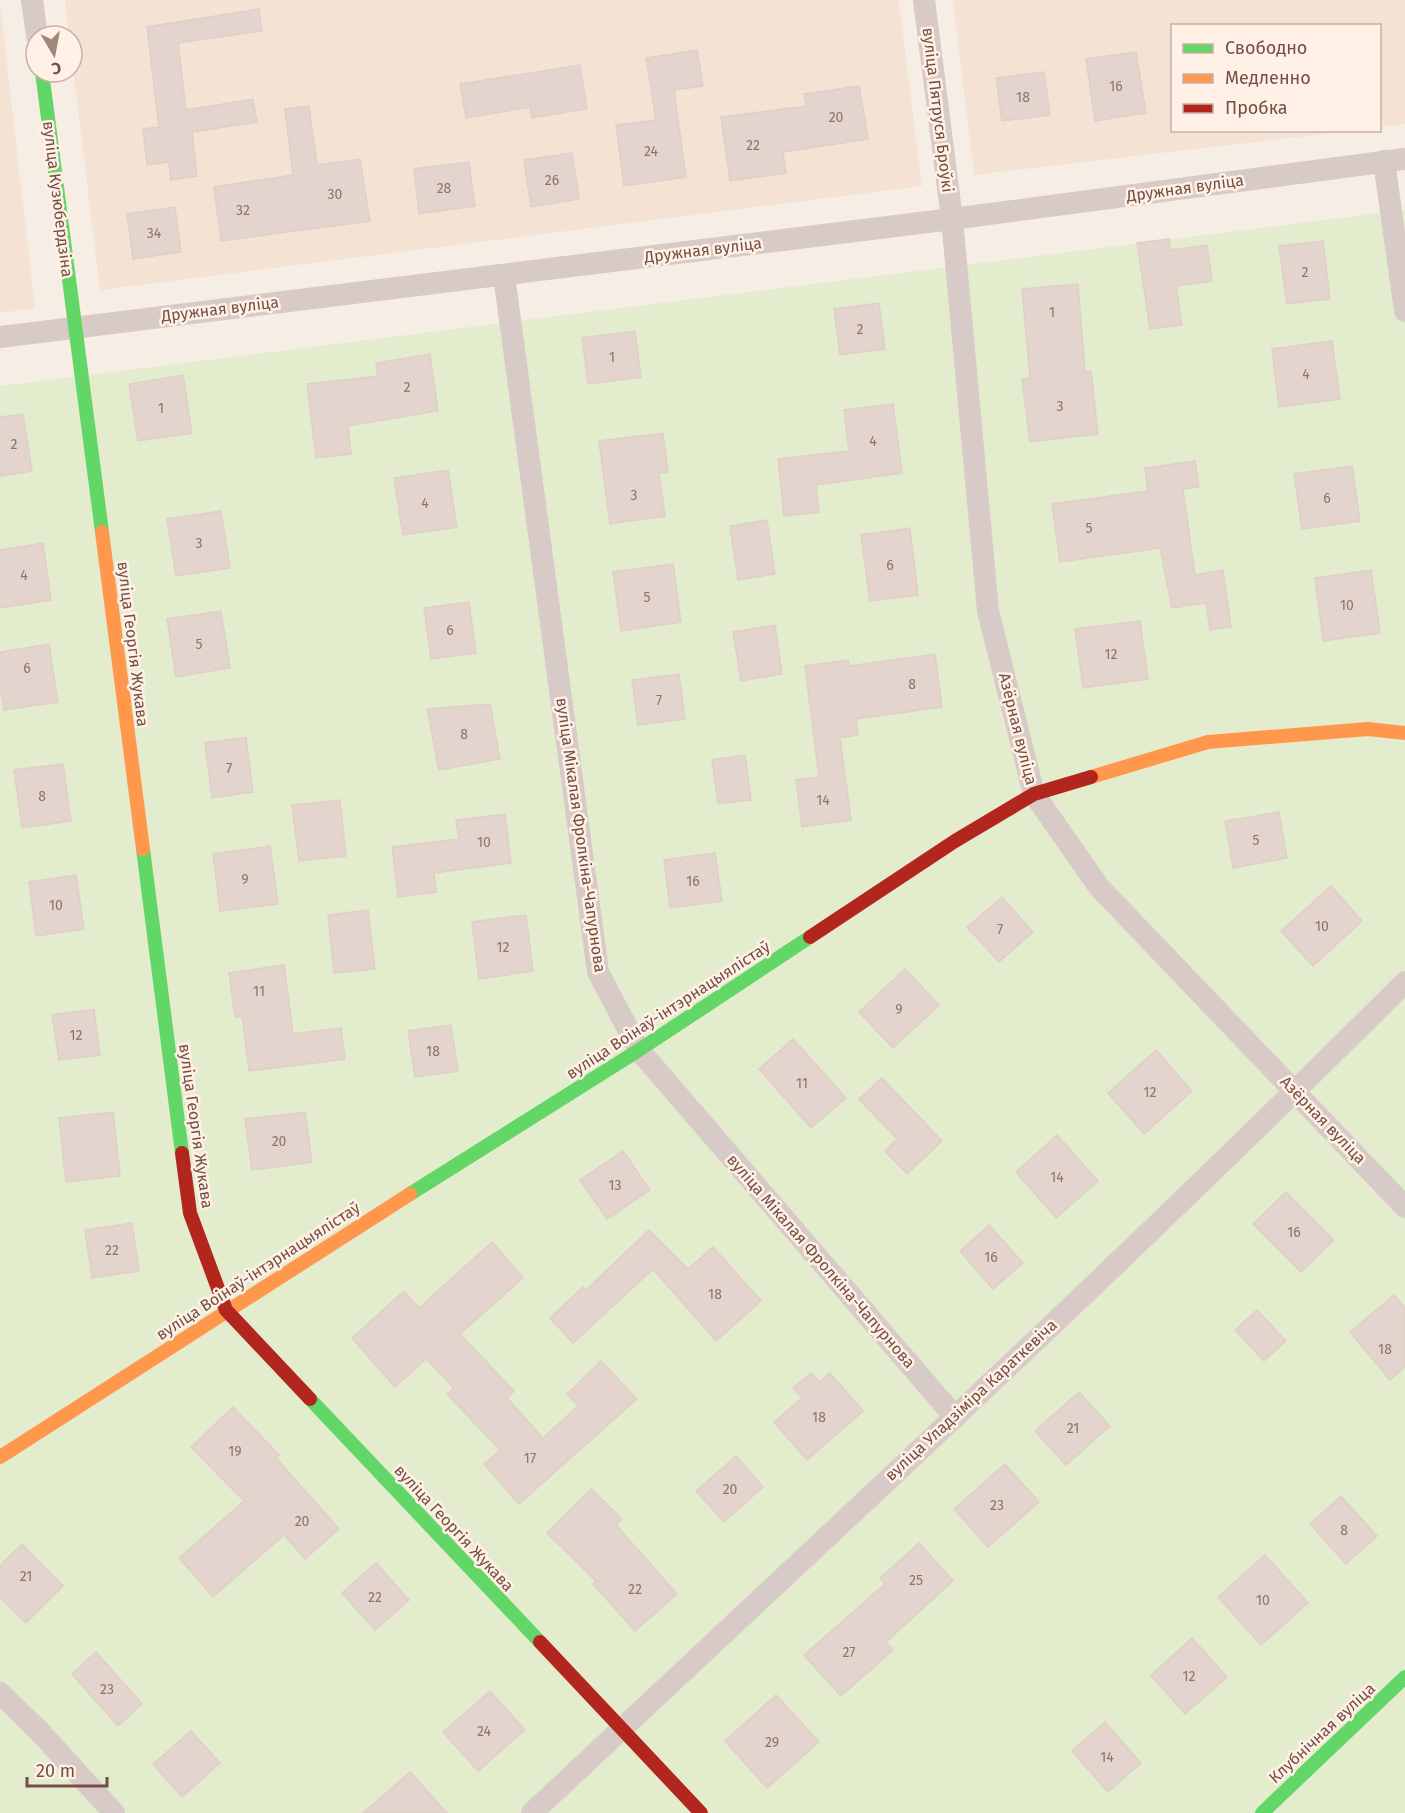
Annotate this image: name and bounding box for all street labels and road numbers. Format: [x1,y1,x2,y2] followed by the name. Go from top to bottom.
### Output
[918,26,958,194] street label: вуліца Пятруся Броўкі
[39,120,77,278] street label: вуліца Кузюбердзіна
[1124,170,1245,206] street label: Дружная вуліца
[642,233,763,267] street label: Дружная вуліца
[159,292,280,326] street label: Дружная вуліца
[113,560,153,728] street label: вуліца Георгія Жукава
[995,671,1041,787] street label: Азёрная вуліца
[552,696,610,974] street label: вуліца Мікалая Фролкіна-Чапурнова
[563,937,774,1083] street label: вуліца Воінаў-інтэрнацыялістаў
[175,1042,217,1210] street label: вуліца Георгія Жукава
[1276,1072,1370,1168] street label: Азёрная вуліца
[723,1150,919,1372] street label: вуліца Мікалая Фролкіна-Чапурнова
[153,1198,364,1344] street label: вуліца Воінаў-інтэрнацыялістаў
[881,1315,1061,1485] street label: вуліца Уладзіміра Караткевіча
[390,1461,518,1595] street label: вуліца Георгія Жукава
[1265,1679,1379,1787] street label: Клубнічная вуліца

